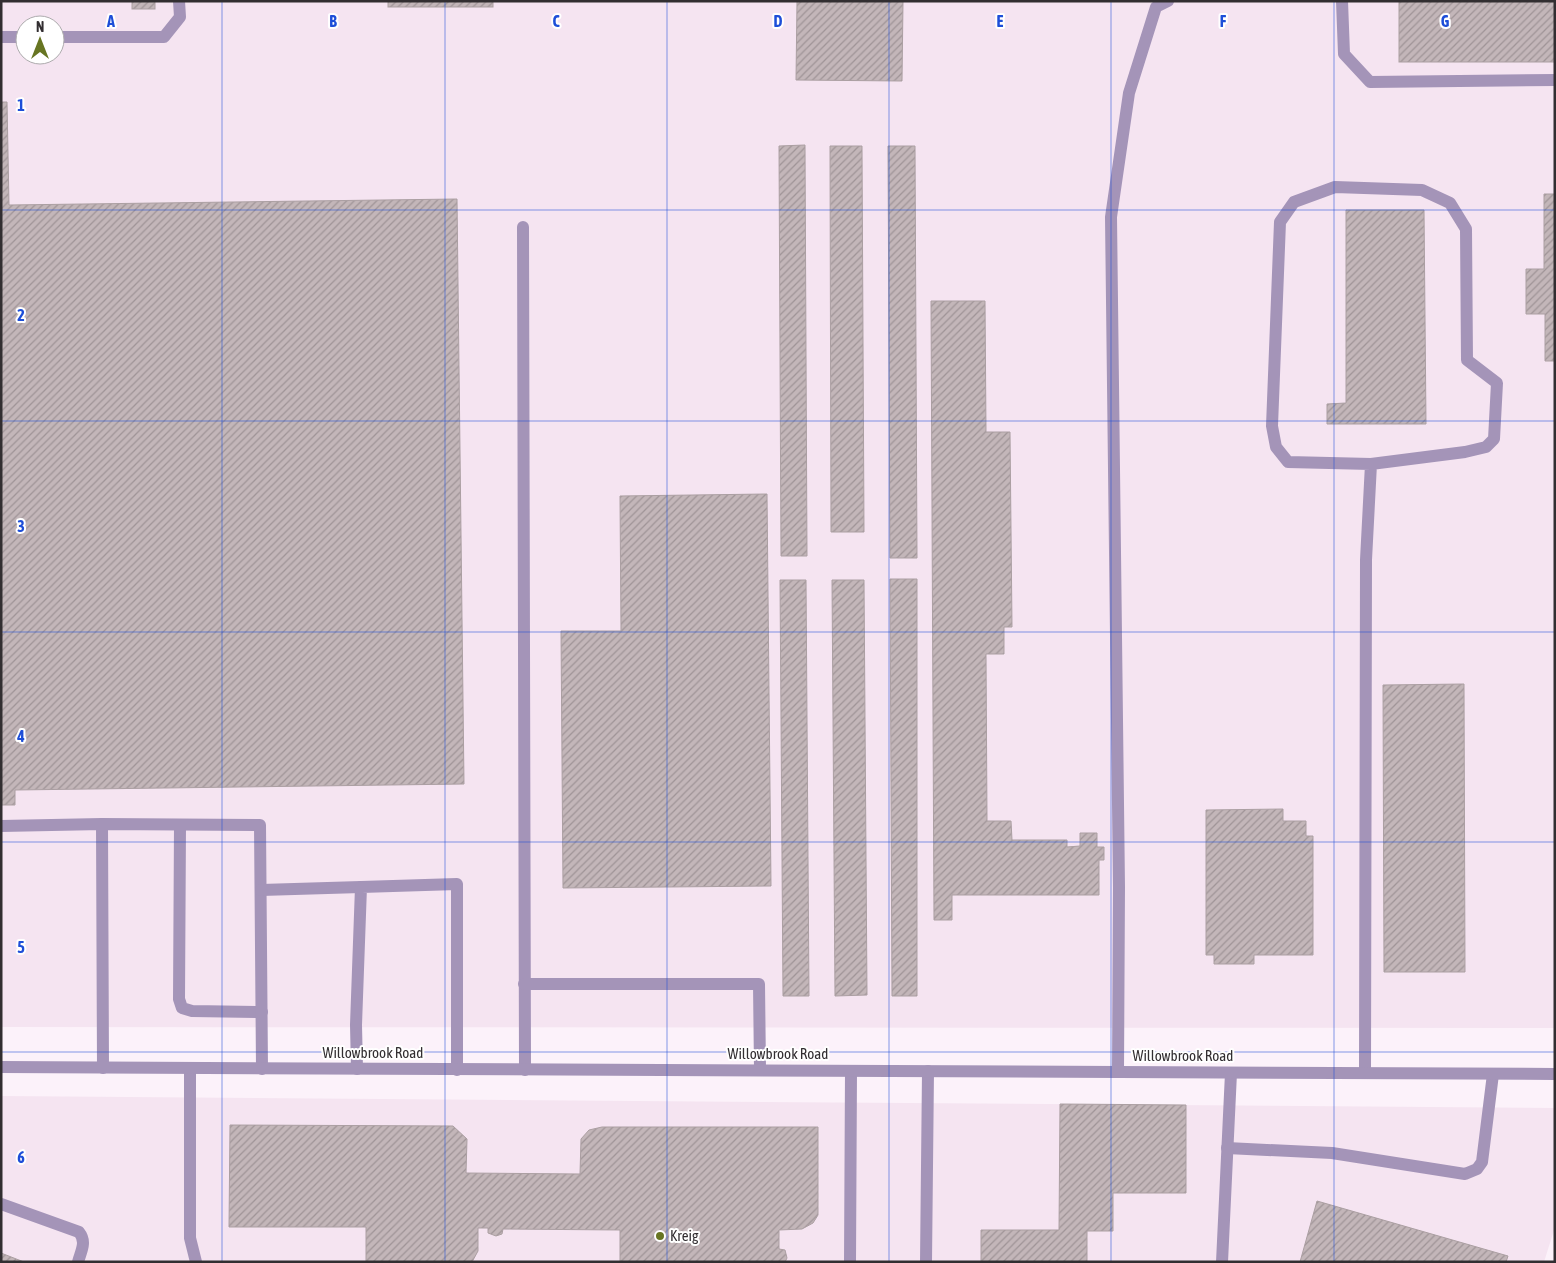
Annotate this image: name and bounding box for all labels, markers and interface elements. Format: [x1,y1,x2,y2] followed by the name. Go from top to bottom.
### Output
[106,12,115,30] text: A
[329,12,337,30] text: B
[552,12,560,30] text: C
[774,12,783,30] text: D
[997,12,1004,30] text: E
[1220,12,1227,30] text: F
[1441,12,1450,30] text: G
[15,15,65,65] north arrow
[36,19,44,35] text: N
[17,96,25,114] text: 1
[17,306,25,324] text: 2
[17,517,25,535] text: 3
[16,727,25,745] text: 4
[17,938,25,956] text: 5
[323,1044,423,1061] street label: Willowbrook Road
[728,1045,828,1062] street label: Willowbrook Road
[1133,1047,1233,1064] street label: Willowbrook Road
[17,1148,25,1166] text: 6
[670,1227,699,1244] place label: Kreig
[654,1230,666,1242] marker: Kreig

